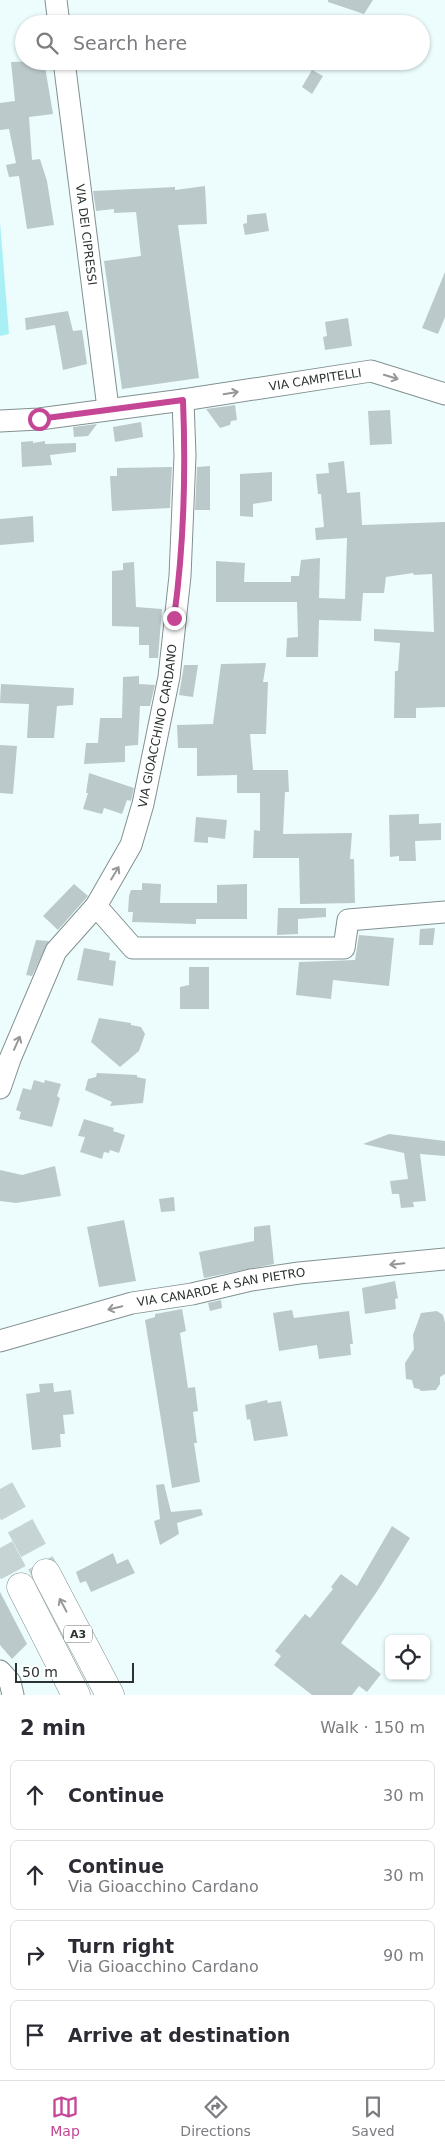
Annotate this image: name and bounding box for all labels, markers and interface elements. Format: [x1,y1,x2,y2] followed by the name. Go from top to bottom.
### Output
[15,15,430,70] search box
[33,29,61,57] icon: search
[73,32,187,54] text: Search here
[73,183,99,286] street label: VIA DEI CIPRESSI
[268,366,362,394] street label: VIA CAMPITELLI
[382,373,398,383] one-way arrow
[222,387,238,397] one-way arrow
[28,408,51,431] route start
[163,607,186,630] route end
[135,643,180,809] street label: VIA GIOACCHINO CARDANO
[110,867,120,881] one-way arrow
[13,1036,23,1051] one-way arrow
[389,1259,405,1269] one-way arrow
[136,1265,306,1309] street label: VIA CANARDE A SAN PIETRO
[108,1304,124,1313] one-way arrow
[58,1598,68,1613] one-way arrow
[64,1626,92,1642] road number: A3
[385,1635,430,1680] map controls
[385,1635,430,1680] button: locate
[15,1660,134,1683] scale bar
[22,1664,58,1680] text: 50 m
[20,1716,86,1740] text: 2 min
[320,1718,425,1737] text: Walk · 150 m
[21,1781,49,1809] icon: ahead
[68,1784,164,1806] text: Continue
[383,1786,424,1805] text: 30 m
[68,1855,164,1877] text: Continue
[21,1861,49,1889] icon: ahead
[383,1866,424,1885] text: 30 m
[68,1877,259,1896] text: Via Gioacchino Cardano
[68,1935,174,1957] text: Turn right
[21,1941,49,1969] icon: right
[383,1946,424,1965] text: 90 m
[68,1957,259,1976] text: Via Gioacchino Cardano
[21,2021,49,2049] icon: arrive
[68,2024,290,2046] text: Arrive at destination
[50,2093,80,2139] tab: Map
[180,2093,251,2139] tab: Directions
[351,2093,395,2139] tab: Saved

